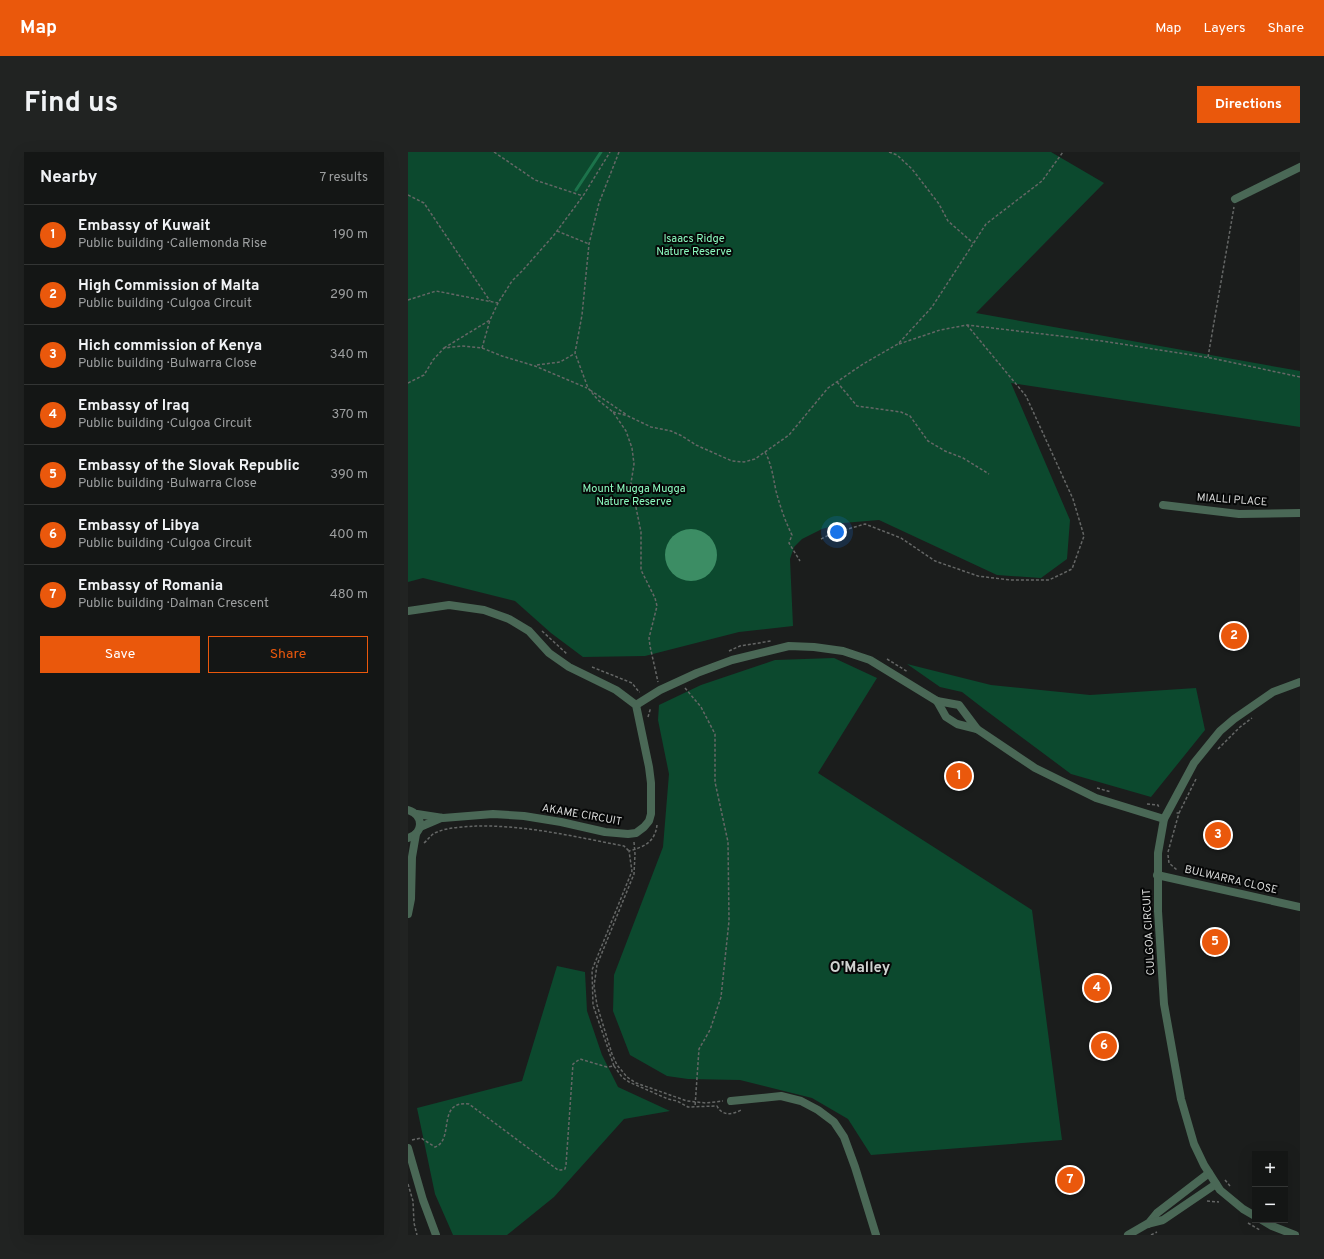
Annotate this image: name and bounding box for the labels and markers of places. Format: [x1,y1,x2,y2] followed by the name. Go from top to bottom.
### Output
[1221,621,1247,651] pin: 2
[946,761,972,791] pin: 1
[1205,820,1231,850] pin: 3
[1202,927,1228,957] pin: 5
[1084,973,1110,1003] pin: 4
[1091,1031,1117,1061] pin: 6
[1057,1165,1083,1195] pin: 7

